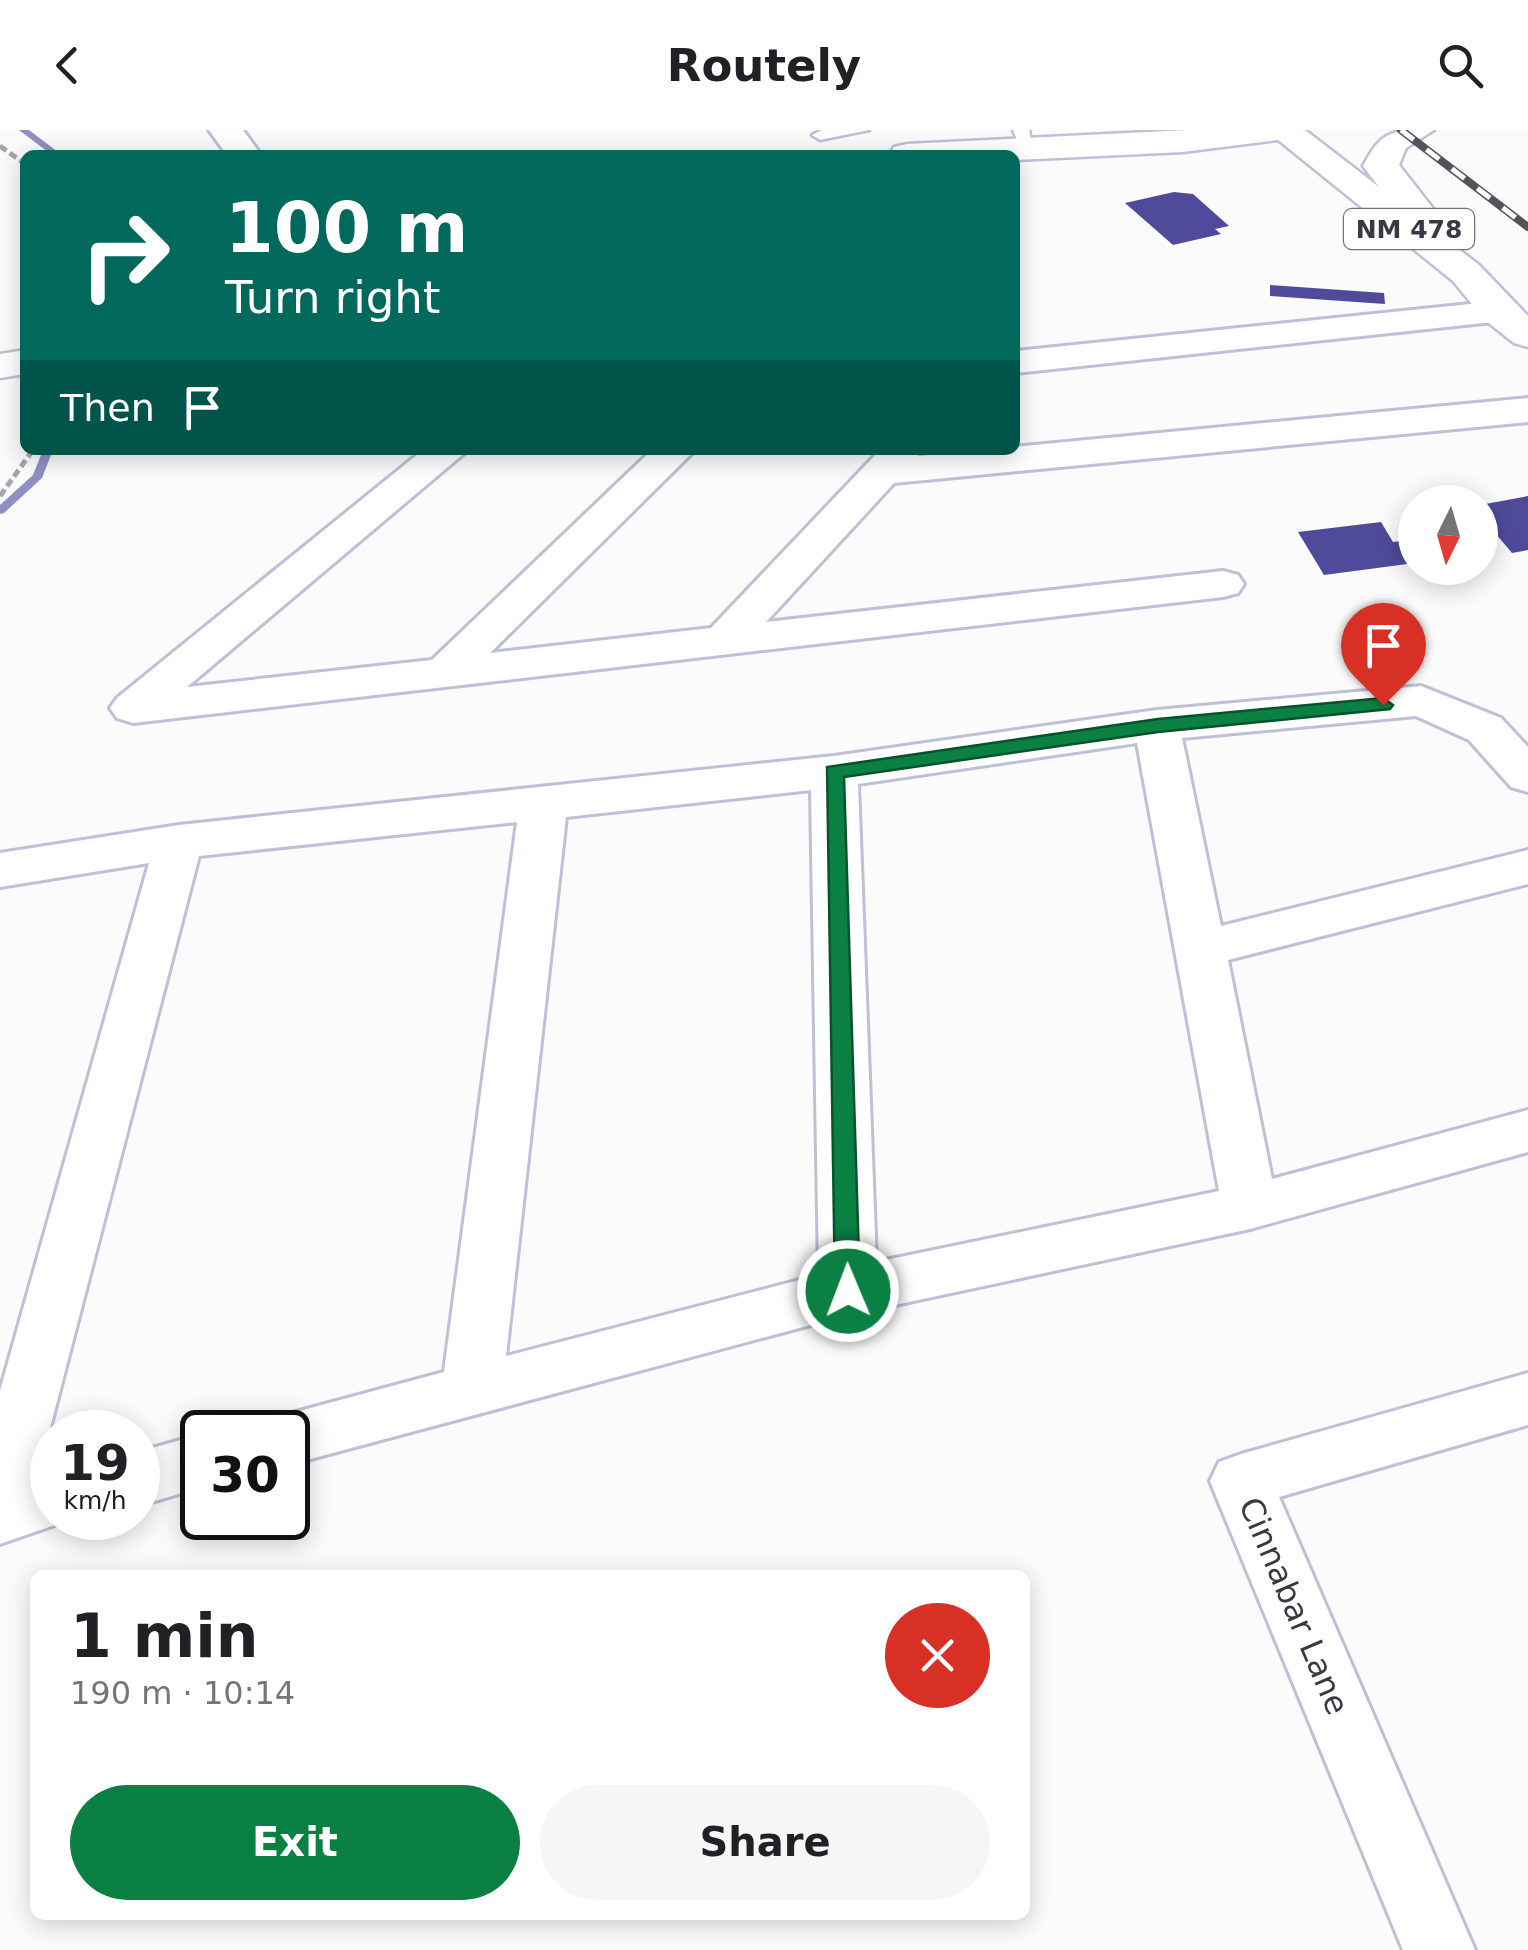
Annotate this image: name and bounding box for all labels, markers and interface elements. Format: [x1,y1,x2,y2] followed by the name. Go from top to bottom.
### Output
[40,38,95,93] icon: back
[1433,38,1488,93] icon: search
[667,39,861,92] text: Routely
[225,187,468,269] text: 100 m
[60,190,190,320] icon: right
[1344,209,1474,249] road number: NM 478
[225,271,440,324] text: Turn right
[175,380,230,435] icon: arrive
[60,386,155,430] text: Then
[1398,485,1498,585] north arrow
[1398,485,1498,585] map controls
[1341,603,1426,706] pin
[1356,618,1411,673] icon: arrive
[796,1239,900,1343] position arrow
[180,1410,310,1540] speed limit sign: 30
[60,1434,130,1492] text: 19
[63,1486,127,1515] text: km/h
[1231,1492,1357,1720] street label: Cinnabar Lane
[70,1601,258,1671] text: 1 min
[885,1603,990,1708] button: close
[70,1674,295,1712] text: 190 m · 10:14
[70,1785,520,1900] button: Exit
[540,1785,990,1900] button: Share

